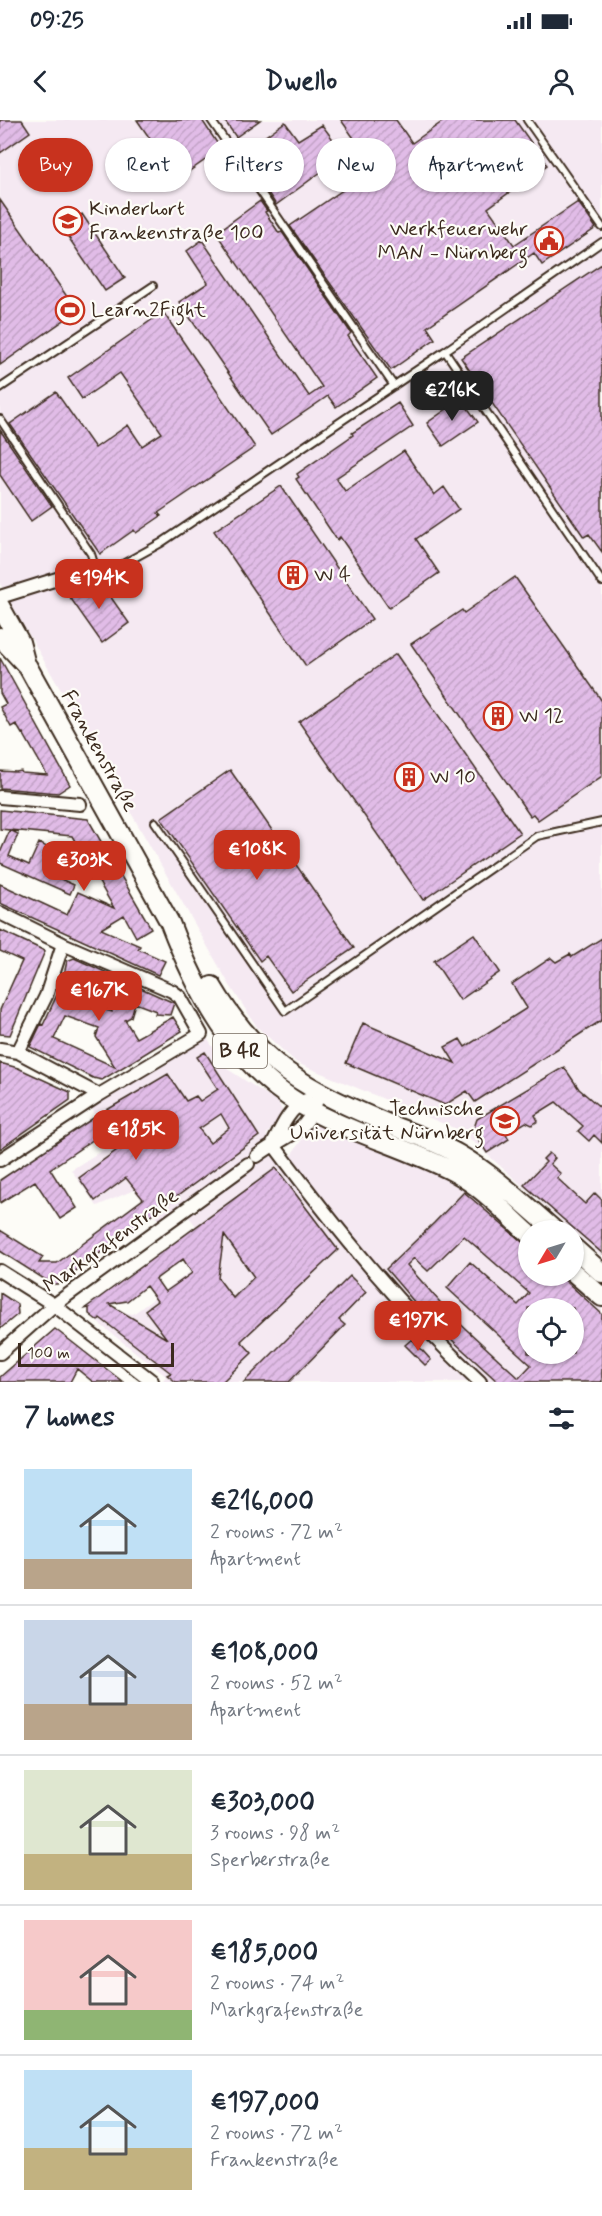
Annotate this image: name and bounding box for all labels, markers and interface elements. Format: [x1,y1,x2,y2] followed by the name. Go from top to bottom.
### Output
[30,7,84,35] text: 09:25
[265,64,337,99] text: Dwello
[24,65,57,98] icon: back
[545,65,578,98] icon: person
[18,138,93,192] chip: Buy
[105,138,192,192] chip: Rent
[204,138,304,192] chip: Filters
[316,138,396,192] chip: New
[408,138,545,192] chip: Apartment
[89,195,264,247] place label: Kinderhort Frankenstraße 100
[52,205,84,237] school or university icon: Kinderhort Frankenstraße 100
[377,215,528,269] place label: Werkfeuerwehr MAN - Nürnberg
[533,225,565,257] public building icon: Werkfeuerwehr MAN - Nürnberg
[54,294,86,326] sports icon: Learn2Fight
[91,296,207,326] place label: Learn2Fight
[410,371,494,422] pin: €216K
[424,377,480,404] text: €216K
[57,559,141,610] pin: €194K
[277,559,309,591] building icon: W 4
[314,561,351,589] place label: W 4
[69,565,129,592] text: €194K
[54,685,144,817] street label: Frankenstraße
[482,700,514,732] building icon: W 12
[519,702,564,730] place label: W 12
[393,761,425,793] building icon: W 10
[430,763,476,791] place label: W 10
[215,830,299,881] pin: €108K
[228,836,286,863] text: €108K
[42,841,126,892] pin: €303K
[56,847,112,874] text: €303K
[57,971,141,1022] pin: €167K
[70,977,128,1004] text: €167K
[213,1034,267,1068] road number: B 4R
[290,1095,484,1149] place label: Technische Universität Nürnberg
[489,1105,521,1137] school or university icon: Technische Universität Nürnberg
[94,1110,178,1161] pin: €185K
[107,1116,165,1143] text: €185K
[38,1182,184,1300] street label: Markgrafenstraße
[518,1220,584,1286] north arrow
[518,1220,584,1364] map controls
[518,1298,584,1364] button: locate
[376,1301,460,1352] pin: €197K
[388,1307,448,1334] text: €197K
[18,1340,174,1368] scale bar
[27,1343,70,1364] text: 100 m
[24,1401,115,1435] text: 7 homes
[545,1402,578,1435] icon: filters
[210,1485,314,1519] text: €216,000
[72,1493,144,1565] icon: home
[210,1519,343,1546] text: 2 rooms · 72 m²
[210,1546,301,1573] text: Apartment
[210,1636,318,1670] text: €108,000
[72,1644,144,1716] icon: home
[210,1670,343,1697] text: 2 rooms · 52 m²
[210,1697,301,1724] text: Apartment
[210,1786,315,1820] text: €303,000
[72,1794,144,1866] icon: home
[210,1820,340,1847] text: 3 rooms · 98 m²
[210,1847,330,1874] text: Sperberstraße
[210,1936,318,1970] text: €185,000
[72,1944,144,2016] icon: home
[210,1970,344,1997] text: 2 rooms · 74 m²
[210,1997,363,2024] text: Markgrafenstraße
[210,2086,319,2120] text: €197,000
[72,2094,144,2166] icon: home
[210,2120,343,2147] text: 2 rooms · 72 m²
[210,2147,339,2174] text: Frankenstraße

